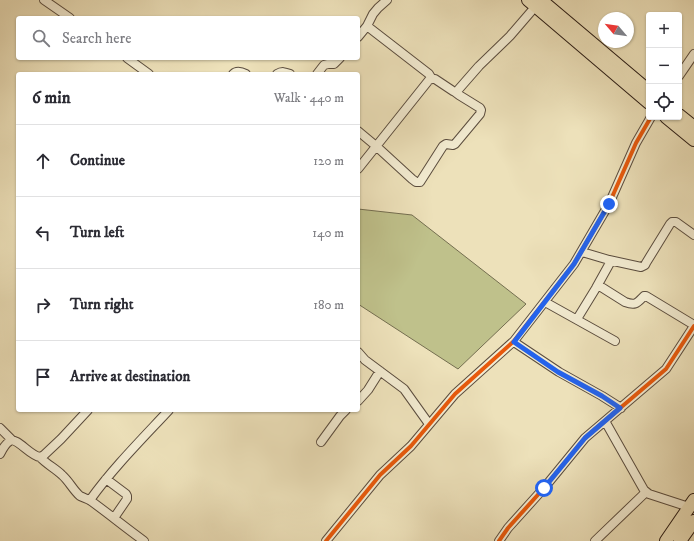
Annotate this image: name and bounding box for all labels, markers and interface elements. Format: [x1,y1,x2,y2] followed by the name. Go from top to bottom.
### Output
[598,12,634,48] north arrow
[646,12,682,120] map controls
[646,12,682,48] button: +
[16,16,360,60] search box
[30,27,52,49] icon: search
[62,29,131,48] text: Search here
[646,48,682,84] button: −
[646,84,682,120] button: locate
[32,87,71,109] text: 6 min
[274,90,344,106] text: Walk · 440 m
[32,150,54,172] icon: ahead
[70,151,125,170] text: Continue
[313,153,344,169] text: 120 m
[600,195,618,213] route end
[32,222,54,244] icon: left
[70,223,124,242] text: Turn left
[312,225,344,241] text: 140 m
[32,294,54,316] icon: right
[70,295,133,314] text: Turn right
[313,297,344,313] text: 180 m
[32,366,54,388] icon: arrive
[70,367,190,386] text: Arrive at destination
[535,479,553,497] route start

